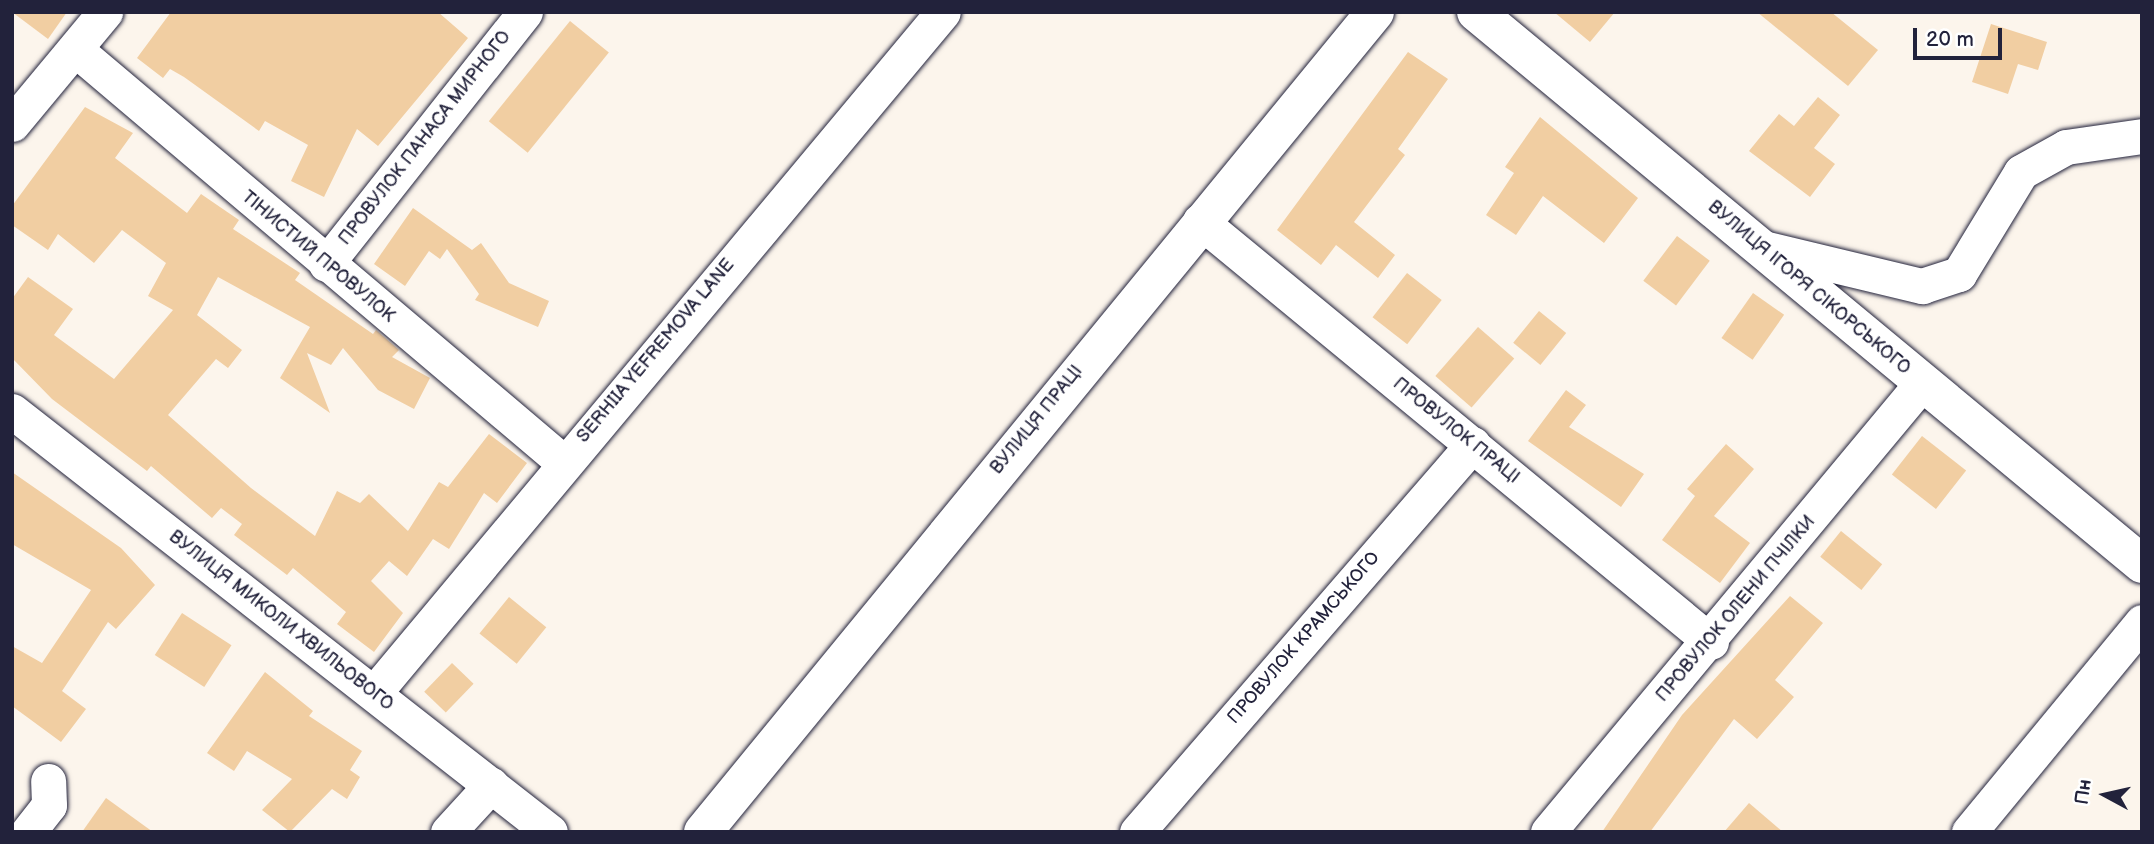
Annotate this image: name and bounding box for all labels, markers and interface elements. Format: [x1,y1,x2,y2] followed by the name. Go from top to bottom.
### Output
[1916,14,2005,58] scale bar
[335,26,515,250] street label: ПРОВУЛОК ПАНАСА МИРНОГО
[1926,27,1974,52] text: 20 m
[237,187,399,327] street label: ТІНИСТИЙ ПРОВУЛОК
[1703,197,1915,379] street label: ВУЛИЦЯ ІГОРЯ СІКОРСЬКОГО
[572,254,740,448] street label: SERHIIA YEFREMOVA LANE
[986,361,1088,479] street label: ВУЛИЦЯ ПРАЦІ
[1388,373,1524,489] street label: ПРОВУЛОК ПРАЦІ
[1652,512,1820,706] street label: ПРОВУЛОК ОЛЕНИ ПЧІЛКИ
[164,527,398,715] street label: ВУЛИЦЯ МИКОЛИ ХВИЛЬОВОГО
[1223,548,1385,728] street label: ПРОВУЛОК КРАМСЬКОГО
[2070,760,2140,830] north arrow
[2071,778,2097,806] text: Пн

